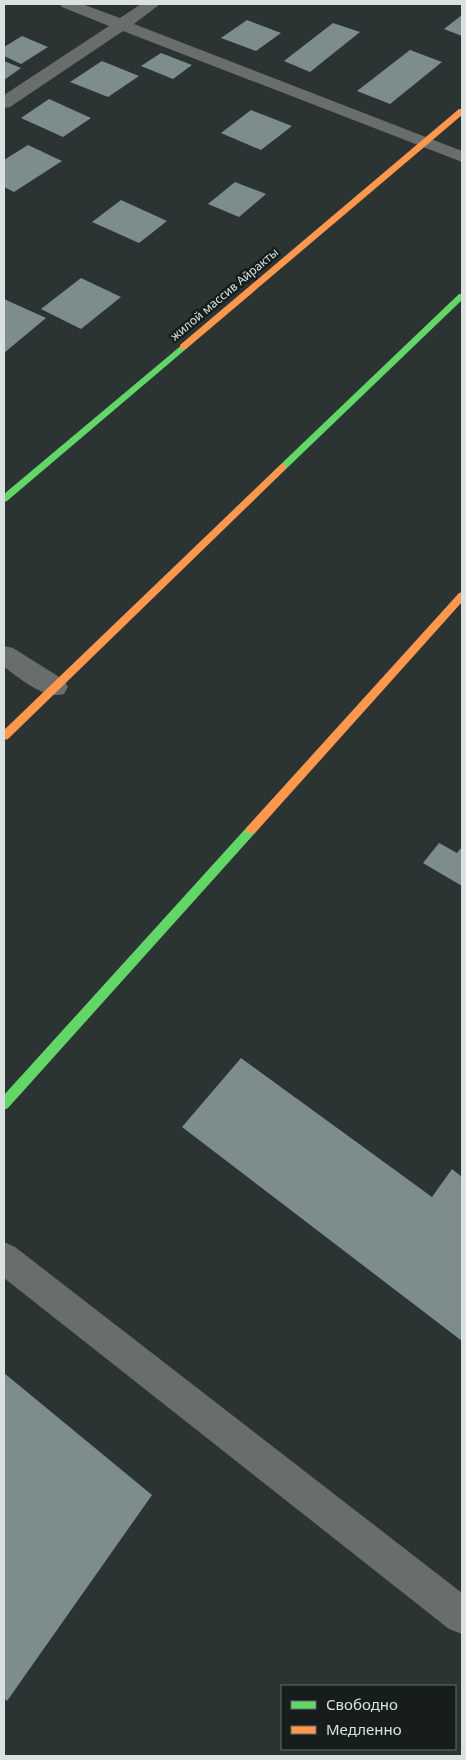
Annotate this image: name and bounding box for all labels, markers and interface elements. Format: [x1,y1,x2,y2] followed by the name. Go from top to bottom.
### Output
[166,244,282,344] street label: жилой массив Айракты
[281,1685,456,1750] legend
[326,1694,398,1714] text: Свободно
[326,1719,402,1739] text: Медленно

